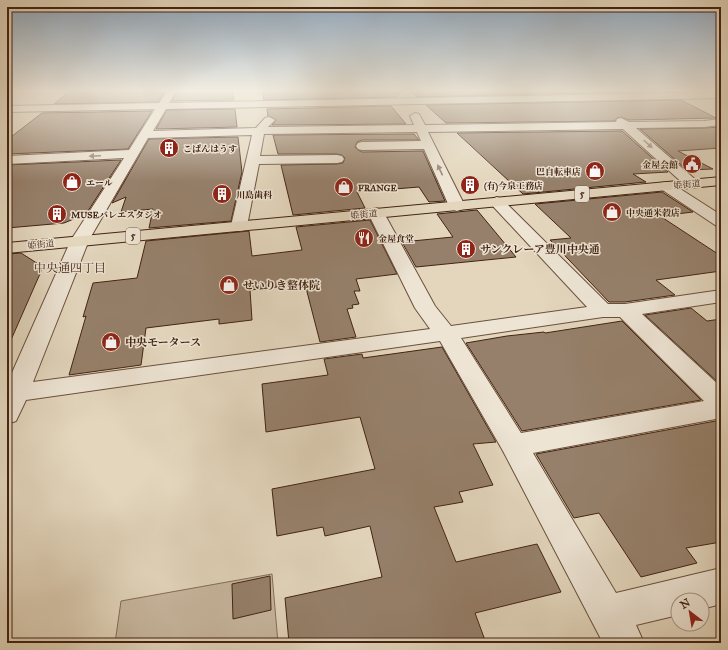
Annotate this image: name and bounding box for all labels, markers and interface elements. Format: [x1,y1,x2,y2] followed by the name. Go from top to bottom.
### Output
[158,137,180,159] building icon: こぱんはうす
[642,140,653,149] one-way arrow
[183,143,237,154] place label: こぱんはうす
[89,152,101,159] one-way arrow
[681,153,703,175] public building icon: 金屋会館
[642,159,678,170] place label: 金屋会館
[584,160,606,182] shop icon: 巴自転車店
[437,164,443,176] one-way arrow
[536,166,581,177] place label: 巴自転車店
[61,171,83,193] shop icon: エール
[459,174,481,196] building icon: (有)今泉工務店
[333,176,355,198] shop icon: FRANGE
[86,177,113,188] place label: エール
[673,177,701,191] street label: 姫街道
[484,180,543,192] place label: (有)今泉工務店
[358,182,397,193] place label: FRANGE
[211,183,233,205] building icon: 川島歯科
[575,186,589,202] road number: 5
[236,189,273,200] place label: 川島歯科
[601,201,623,223] shop icon: 中央通米穀店
[46,203,68,225] building icon: MUSEバレエスタジオ
[350,207,378,221] street label: 姫街道
[626,207,680,218] place label: 中央通米穀店
[71,209,162,220] place label: MUSEバレエスタジオ
[353,227,375,249] restaurant icon: 金屋食堂
[126,228,140,244] road number: 5
[378,233,414,244] place label: 金屋食堂
[27,237,55,251] street label: 姫街道
[455,238,477,260] building icon: サンクレーア豊川中央通
[480,243,600,256] place label: サンクレーア豊川中央通
[34,261,106,275] district label: 中央通四丁目
[218,274,240,296] shop icon: せいりき整体院
[243,279,320,292] place label: せいりき整体院
[100,331,122,353] shop icon: 中央モータース
[125,336,201,349] place label: 中央モータース
[670,592,710,632] north arrow
[678,596,693,612] text: N

